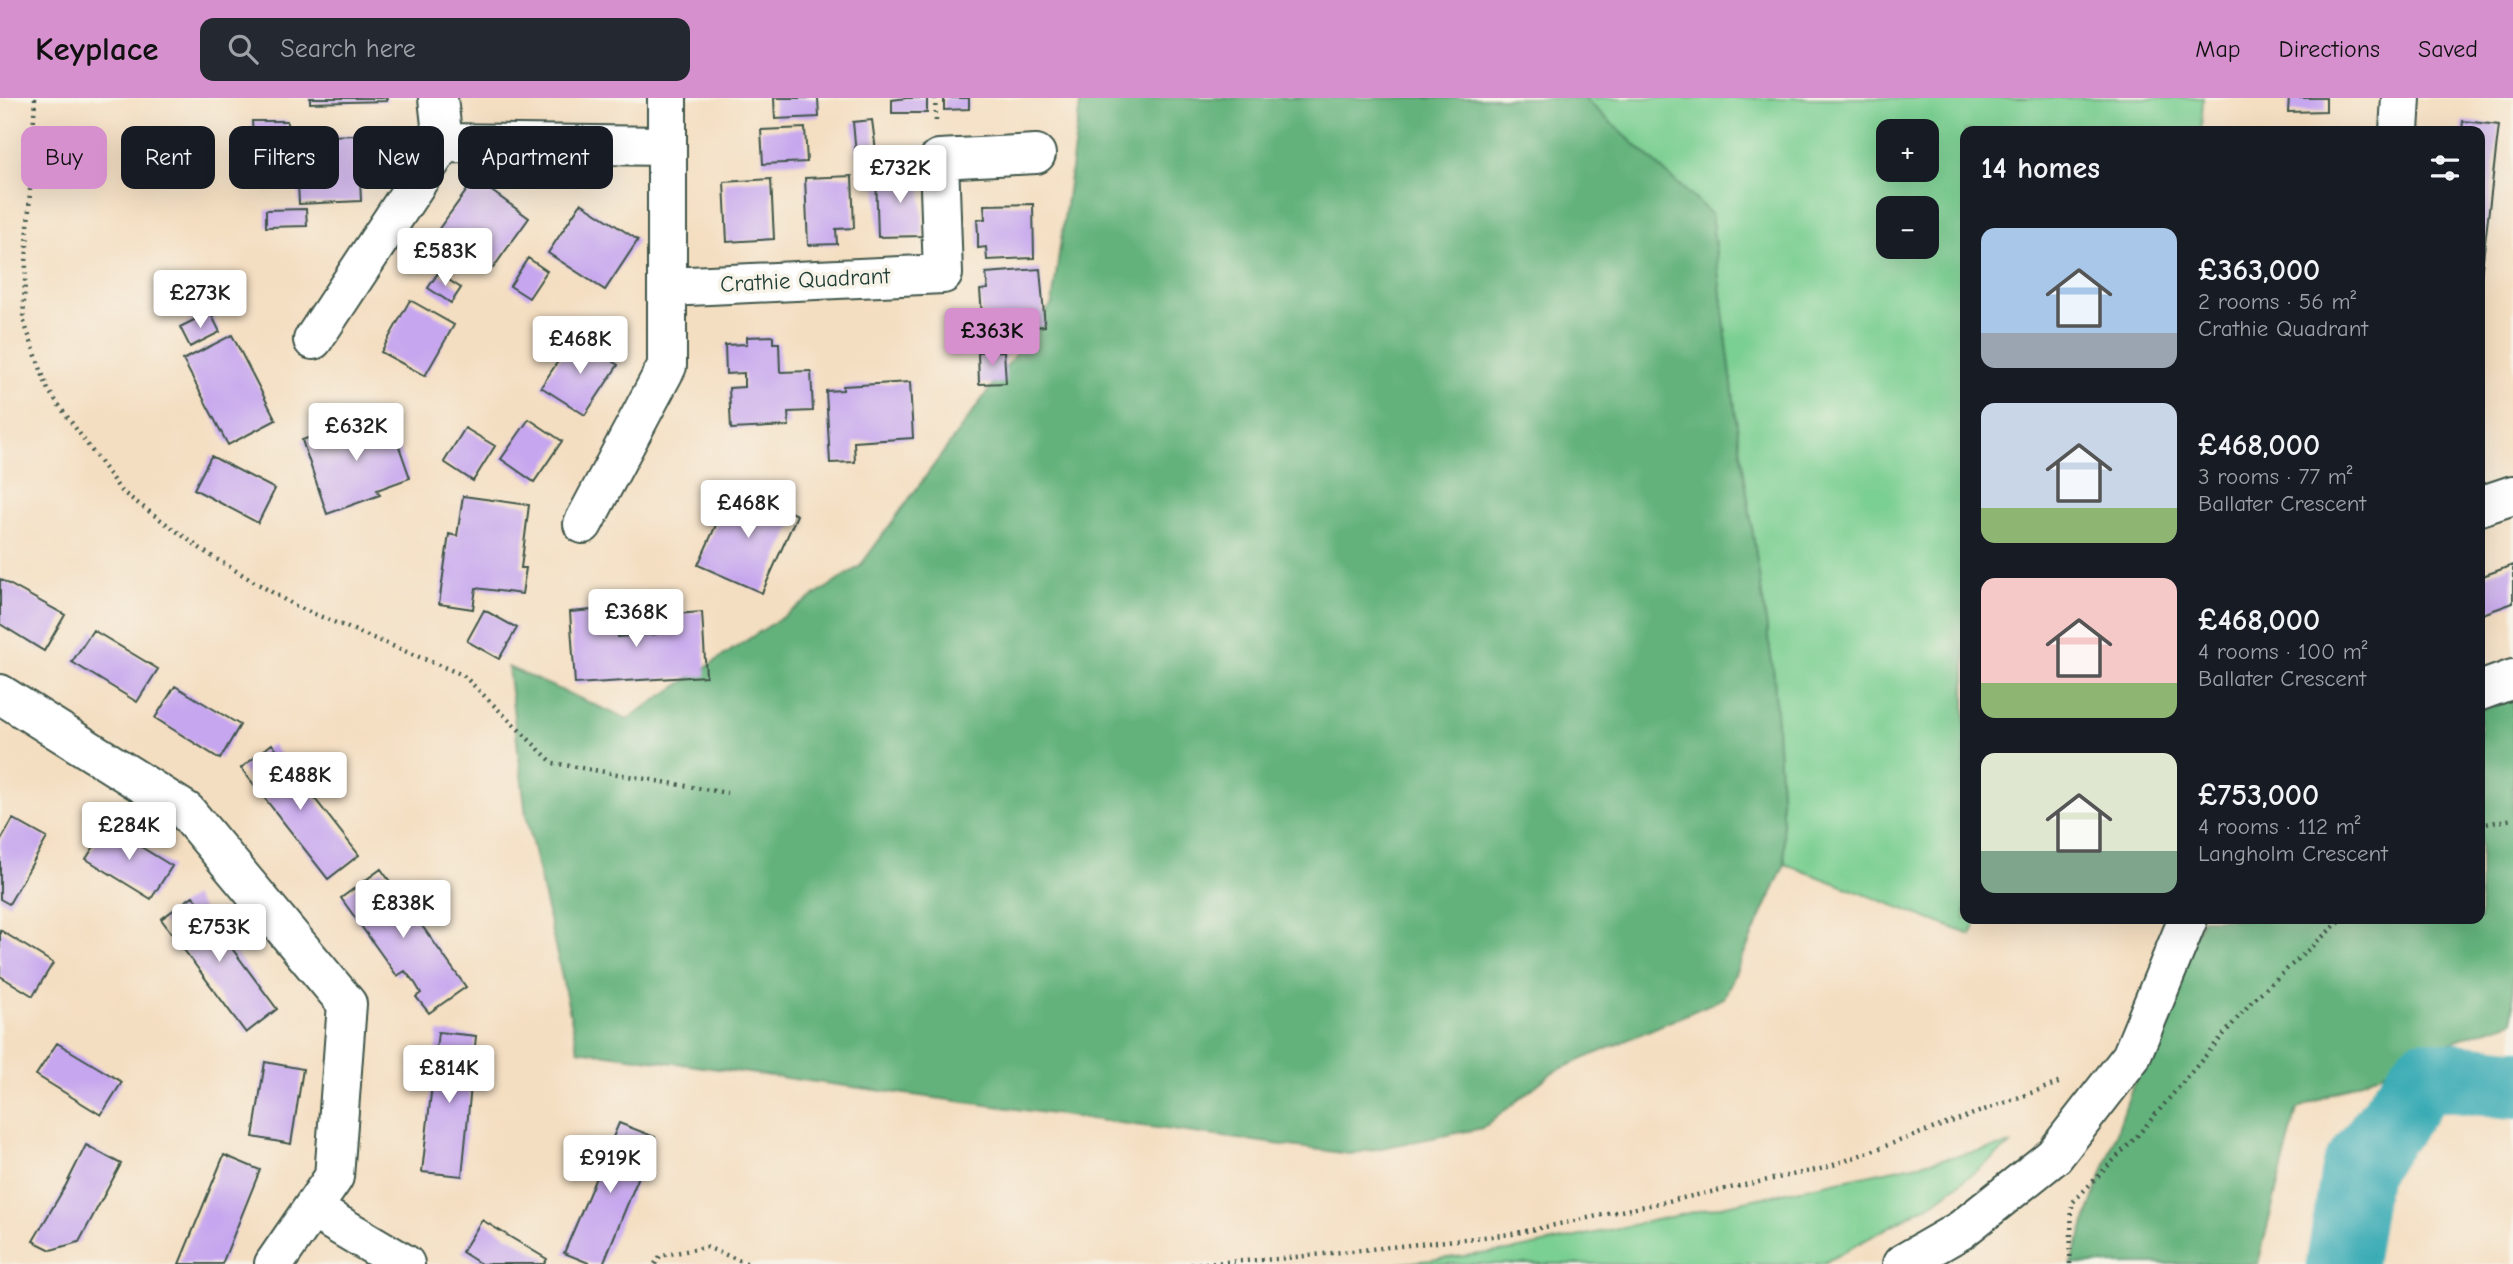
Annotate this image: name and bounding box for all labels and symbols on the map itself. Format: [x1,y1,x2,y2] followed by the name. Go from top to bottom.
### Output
[851,146,949,205] pin: £732K
[396,228,494,288] pin: £583K
[719,262,892,298] street label: Crathie Quadrant
[151,271,249,330] pin: £273K
[943,308,1041,368] pin: £363K
[531,316,629,376] pin: £468K
[307,404,405,463] pin: £632K
[699,480,797,540] pin: £468K
[587,589,685,649] pin: £368K
[251,752,349,812] pin: £488K
[80,802,178,862] pin: £284K
[354,880,452,940] pin: £838K
[170,904,268,964] pin: £753K
[400,1046,498,1105] pin: £814K
[561,1136,659,1195] pin: £919K

